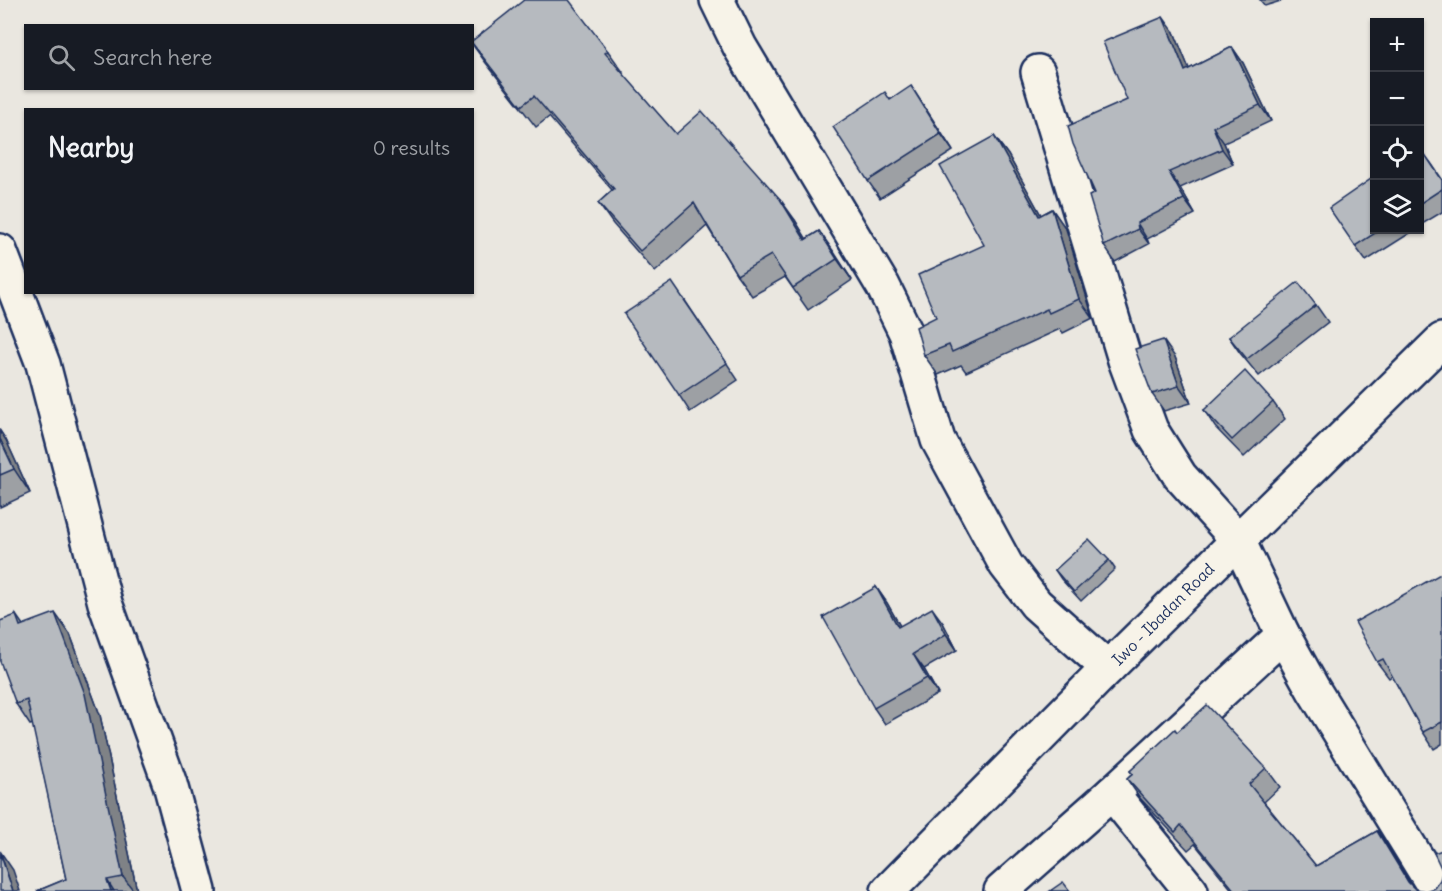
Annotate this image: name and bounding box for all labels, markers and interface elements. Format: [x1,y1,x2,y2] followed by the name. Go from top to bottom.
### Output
[1370,18,1424,234] map controls
[1370,18,1424,72] button: +
[24,24,474,90] search box
[45,41,78,74] icon: search
[93,43,212,71] text: Search here
[1370,72,1424,126] button: −
[1370,126,1424,180] button: locate
[48,131,134,164] text: Nearby
[373,135,450,160] text: 0 results
[1370,180,1424,234] button: layers
[1108,559,1218,669] street label: Iwo - Ibadan Road

